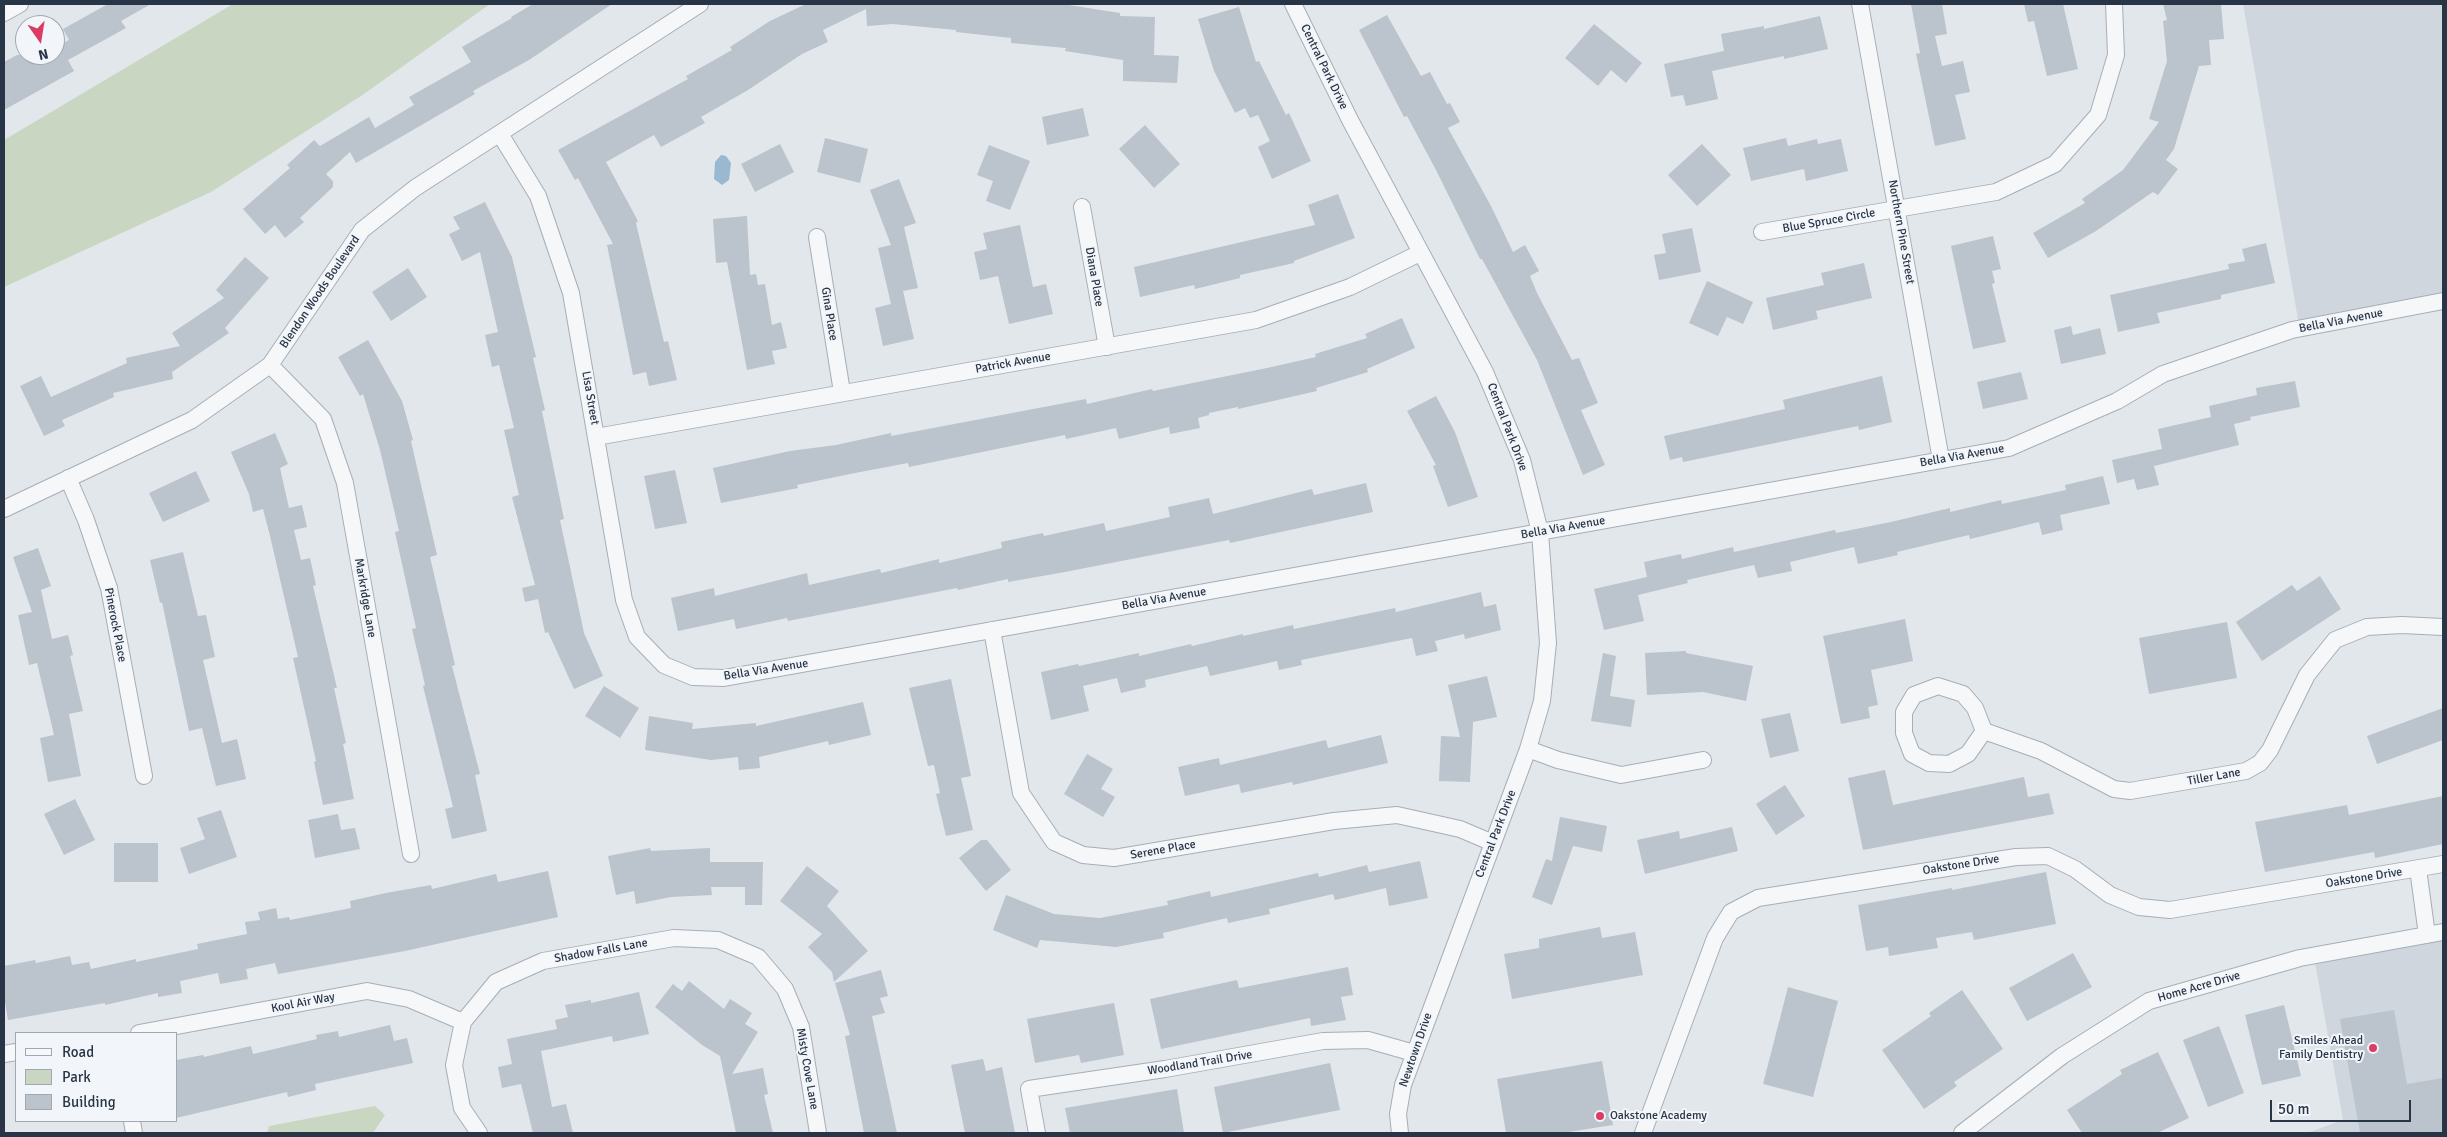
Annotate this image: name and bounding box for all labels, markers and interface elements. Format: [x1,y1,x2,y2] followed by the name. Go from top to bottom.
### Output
[15,15,65,65] north arrow
[1297,22,1351,112] street label: Central Park Drive
[37,45,50,64] text: N
[1885,179,1917,285] street label: Northern Pine Street
[1782,206,1876,236] street label: Blue Spruce Circle
[277,233,363,351] street label: Blendon Woods Boulevard
[1082,246,1106,308] street label: Diana Place
[818,286,840,342] street label: Gina Place
[2298,306,2384,336] street label: Bella Via Avenue
[974,349,1052,377] street label: Patrick Avenue
[578,370,602,426] street label: Lisa Street
[1484,381,1530,473] street label: Central Park Drive
[1919,442,2005,470] street label: Bella Via Avenue
[1520,514,1606,542] street label: Bella Via Avenue
[351,557,379,639] street label: Markridge Lane
[1121,585,1207,613] street label: Bella Via Avenue
[101,587,129,663] street label: Pinerock Place
[723,656,809,684] street label: Bella Via Avenue
[2186,765,2242,789] street label: Tiller Lane
[1473,788,1519,880] street label: Central Park Drive
[1129,837,1197,863] street label: Serene Place
[1922,852,2000,878] street label: Oakstone Drive
[2325,865,2403,891] street label: Oakstone Drive
[553,936,649,966] street label: Shadow Falls Lane
[2156,968,2242,1006] street label: Home Acre Drive
[270,990,336,1016] street label: Kool Air Way
[1397,1011,1435,1089] street label: Newtown Drive
[793,1027,821,1111] street label: Misty Cove Lane
[15,1032,178,1122] legend
[2279,1034,2363,1062] place label: Smiles Ahead Family Dentistry
[2367,1042,2379,1054] marker: Smiles Ahead Family Dentistry
[62,1043,94,1061] text: Road
[1147,1048,1253,1078] street label: Woodland Trail Drive
[62,1068,91,1086] text: Park
[2272,1090,2413,1122] scale bar
[62,1093,116,1111] text: Building
[2278,1100,2309,1118] text: 50 m
[1610,1109,1707,1123] place label: Oakstone Academy
[1594,1110,1606,1122] marker: Oakstone Academy

